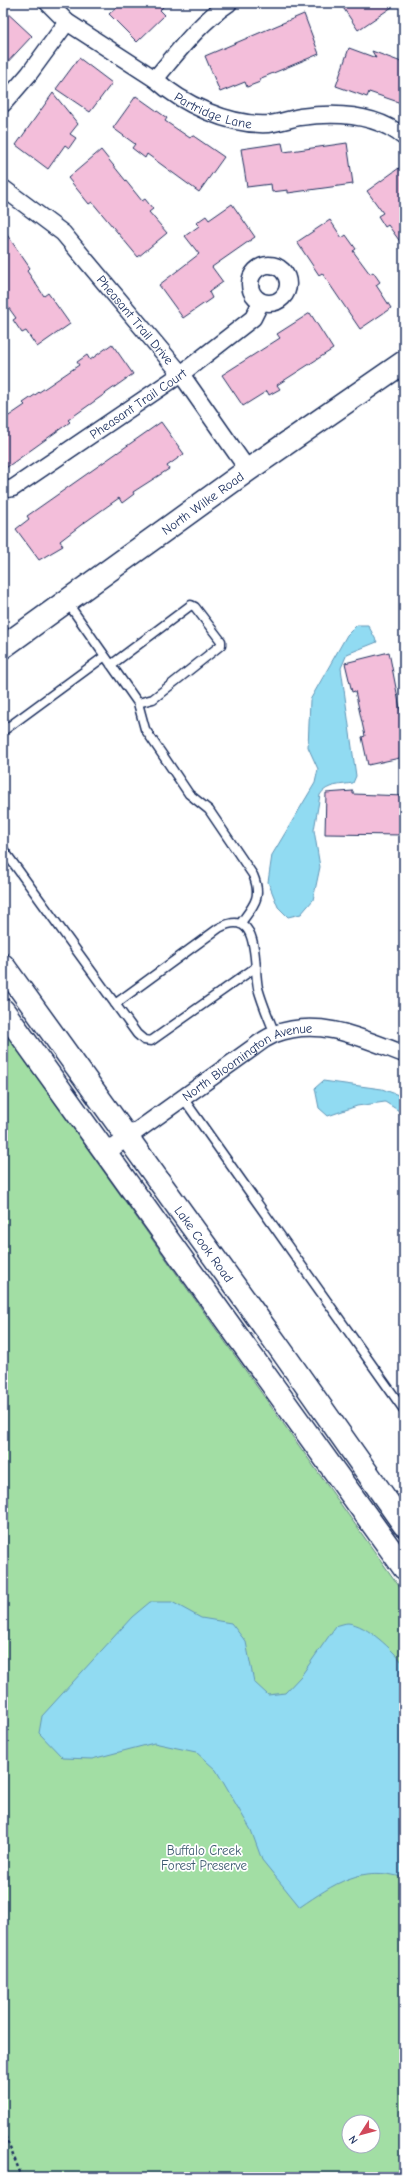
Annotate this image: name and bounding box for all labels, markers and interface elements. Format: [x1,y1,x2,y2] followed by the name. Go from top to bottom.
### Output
[172,89,253,131] street label: Partridge Lane
[94,272,177,368] street label: Pheasant Trail Drive
[86,364,190,441] street label: Pheasant Trail Court
[158,468,246,538] street label: North Wilke Road
[179,1020,313,1104] street label: North Bloomington Avenue
[172,1203,237,1285] street label: Lake Cook Road
[161,1843,247,1873] park label: Buffalo Creek Forest Preserve
[341,2114,381,2154] north arrow
[346,2133,361,2146] text: N

